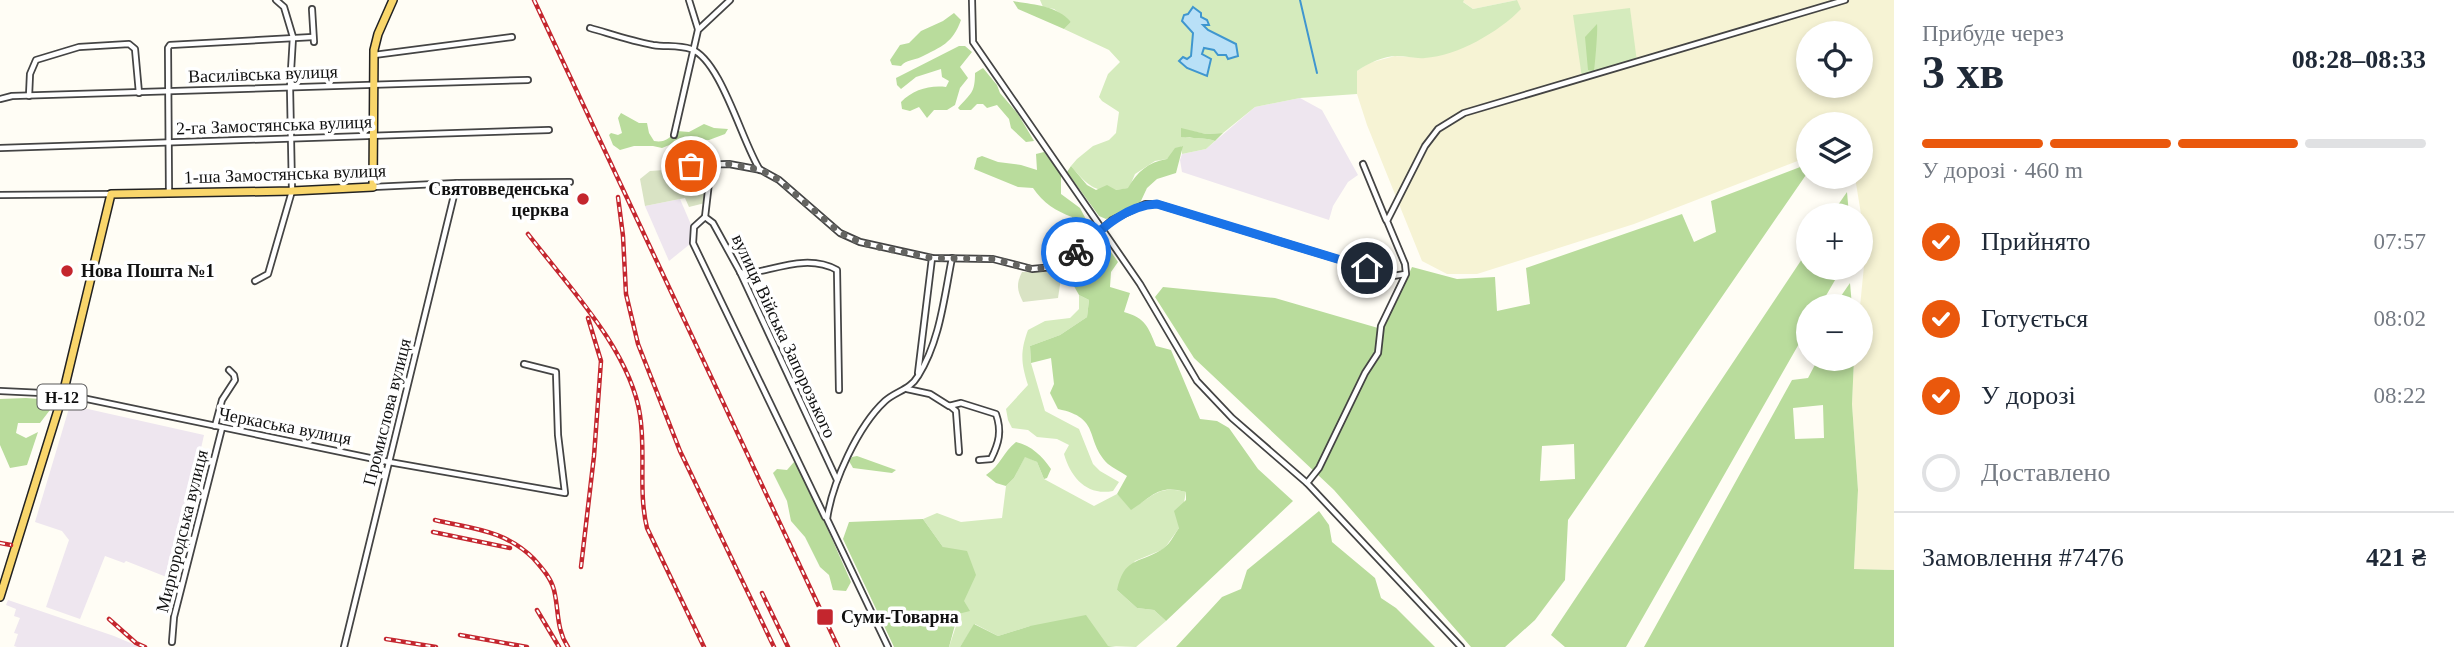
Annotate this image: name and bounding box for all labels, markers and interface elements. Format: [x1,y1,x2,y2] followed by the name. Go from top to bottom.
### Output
[1796,21,1873,371] map controls
[1796,21,1873,98] button: locate
[1922,21,2064,46] text: Прибуде через
[2292,45,2426,74] text: 08:28–08:33
[1922,47,2004,98] text: 3 хв
[188,61,338,87] street label: Василівська вулиця
[176,112,372,138] street label: 2-га Замостянська вулиця
[1796,112,1873,189] button: layers
[661,136,721,196] pin
[672,147,710,185] icon: bag
[1922,158,2083,183] text: У дорозі · 460 m
[183,160,387,188] street label: 1-ша Замостянська вулиця
[428,179,569,220] place label: Святовведенська церква
[575,191,591,207] marker: Святовведенська церква
[1796,203,1873,280] button: +
[1041,217,1111,287] courier
[1922,223,1960,261] icon: check
[1981,227,2091,256] text: Прийнято
[2374,229,2426,254] text: 07:57
[728,231,840,441] street label: вулиця Війська Запорозького
[1057,233,1095,271] icon: bike
[1337,238,1397,298] pin
[1348,249,1386,287] icon: home
[81,261,215,281] place label: Нова Пошта №1
[59,263,75,279] marker: Нова Пошта №1
[1796,294,1873,371] button: −
[1922,300,1960,338] icon: check
[1981,304,2088,333] text: Готується
[2374,306,2426,331] text: 08:02
[359,336,415,488] street label: Промислова вулиця
[1922,377,1960,415] icon: check
[1981,381,2076,410] text: У дорозі
[2374,383,2426,408] text: 08:22
[38,384,86,410] road number: Н-12
[217,403,353,449] street label: Черкаська вулиця
[152,448,212,614] street label: Миргородська вулиця
[1981,458,2111,487] text: Доставлено
[1922,543,2124,572] text: Замовлення #7476
[2366,543,2426,572] text: 421 ₴
[815,607,835,627] marker: Суми-Товарна
[841,607,959,627] place label: Суми-Товарна

